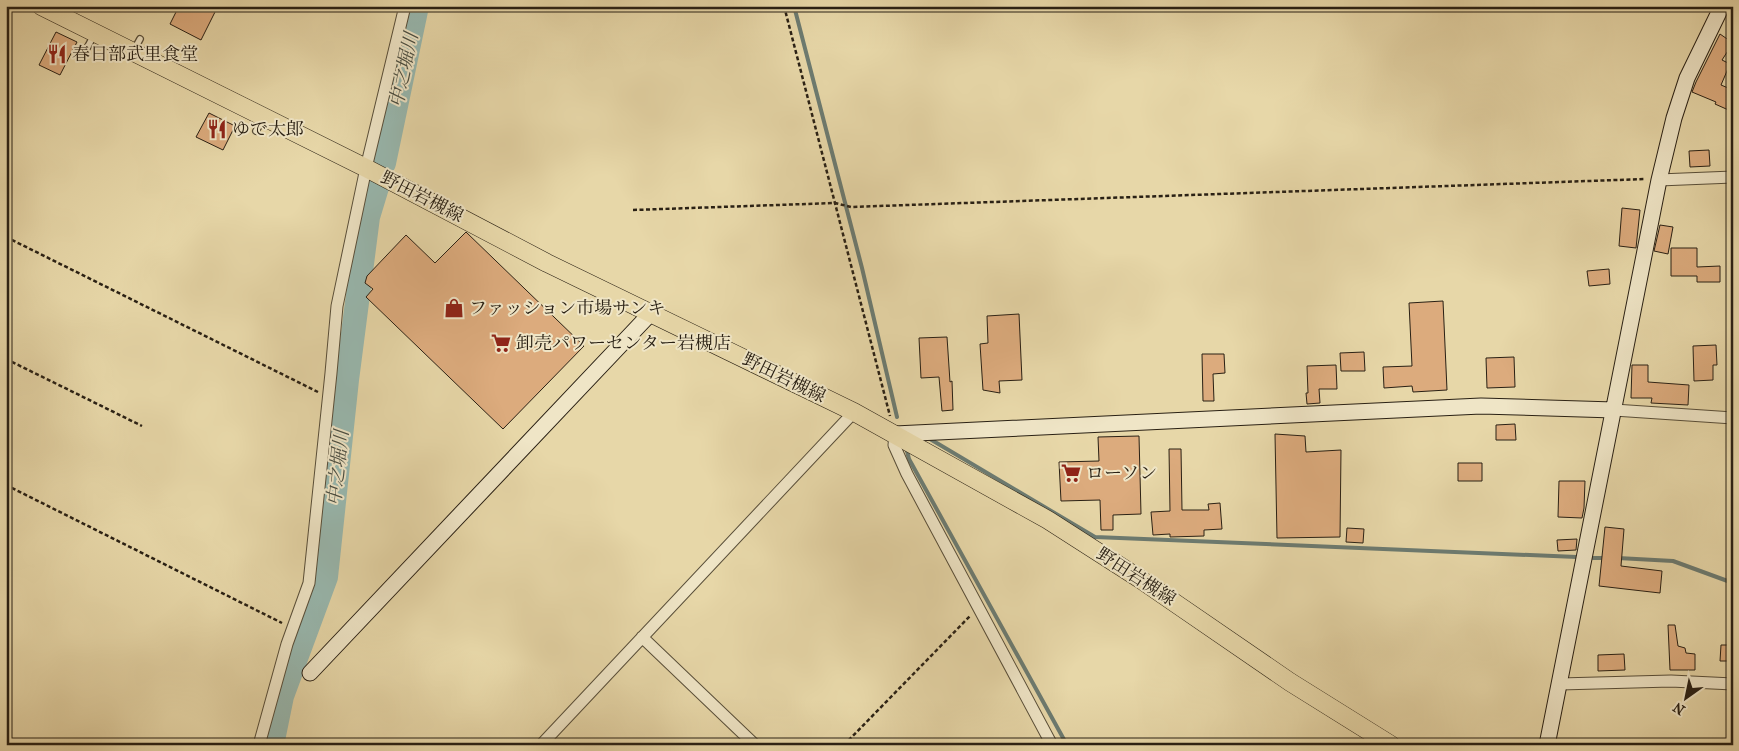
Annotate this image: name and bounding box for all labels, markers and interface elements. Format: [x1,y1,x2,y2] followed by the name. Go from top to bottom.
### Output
[385,29,423,109] water label: 中之堀川
[46,43,68,65] restaurant icon: 春日部武里食堂
[72,44,198,65] place label: 春日部武里食堂
[206,118,228,140] restaurant icon: ゆで太郎
[232,119,304,140] place label: ゆで太郎
[377,167,467,227] street label: 野田岩槻線
[443,297,465,319] shop icon: ファッション市場サンキ
[469,298,665,319] place label: ファッション市場サンキ
[490,332,512,354] supermarket icon: 卸売パワーセンター岩槻店
[516,333,731,354] place label: 卸売パワーセンター岩槻店
[739,349,829,407] street label: 野田岩槻線
[323,427,353,507] water label: 中之堀川
[1060,462,1082,484] supermarket icon: ローソン
[1086,463,1157,484] place label: ローソン
[1093,544,1179,610] street label: 野田岩槻線
[1662,674,1712,724] north arrow
[1670,698,1688,719] text: N

